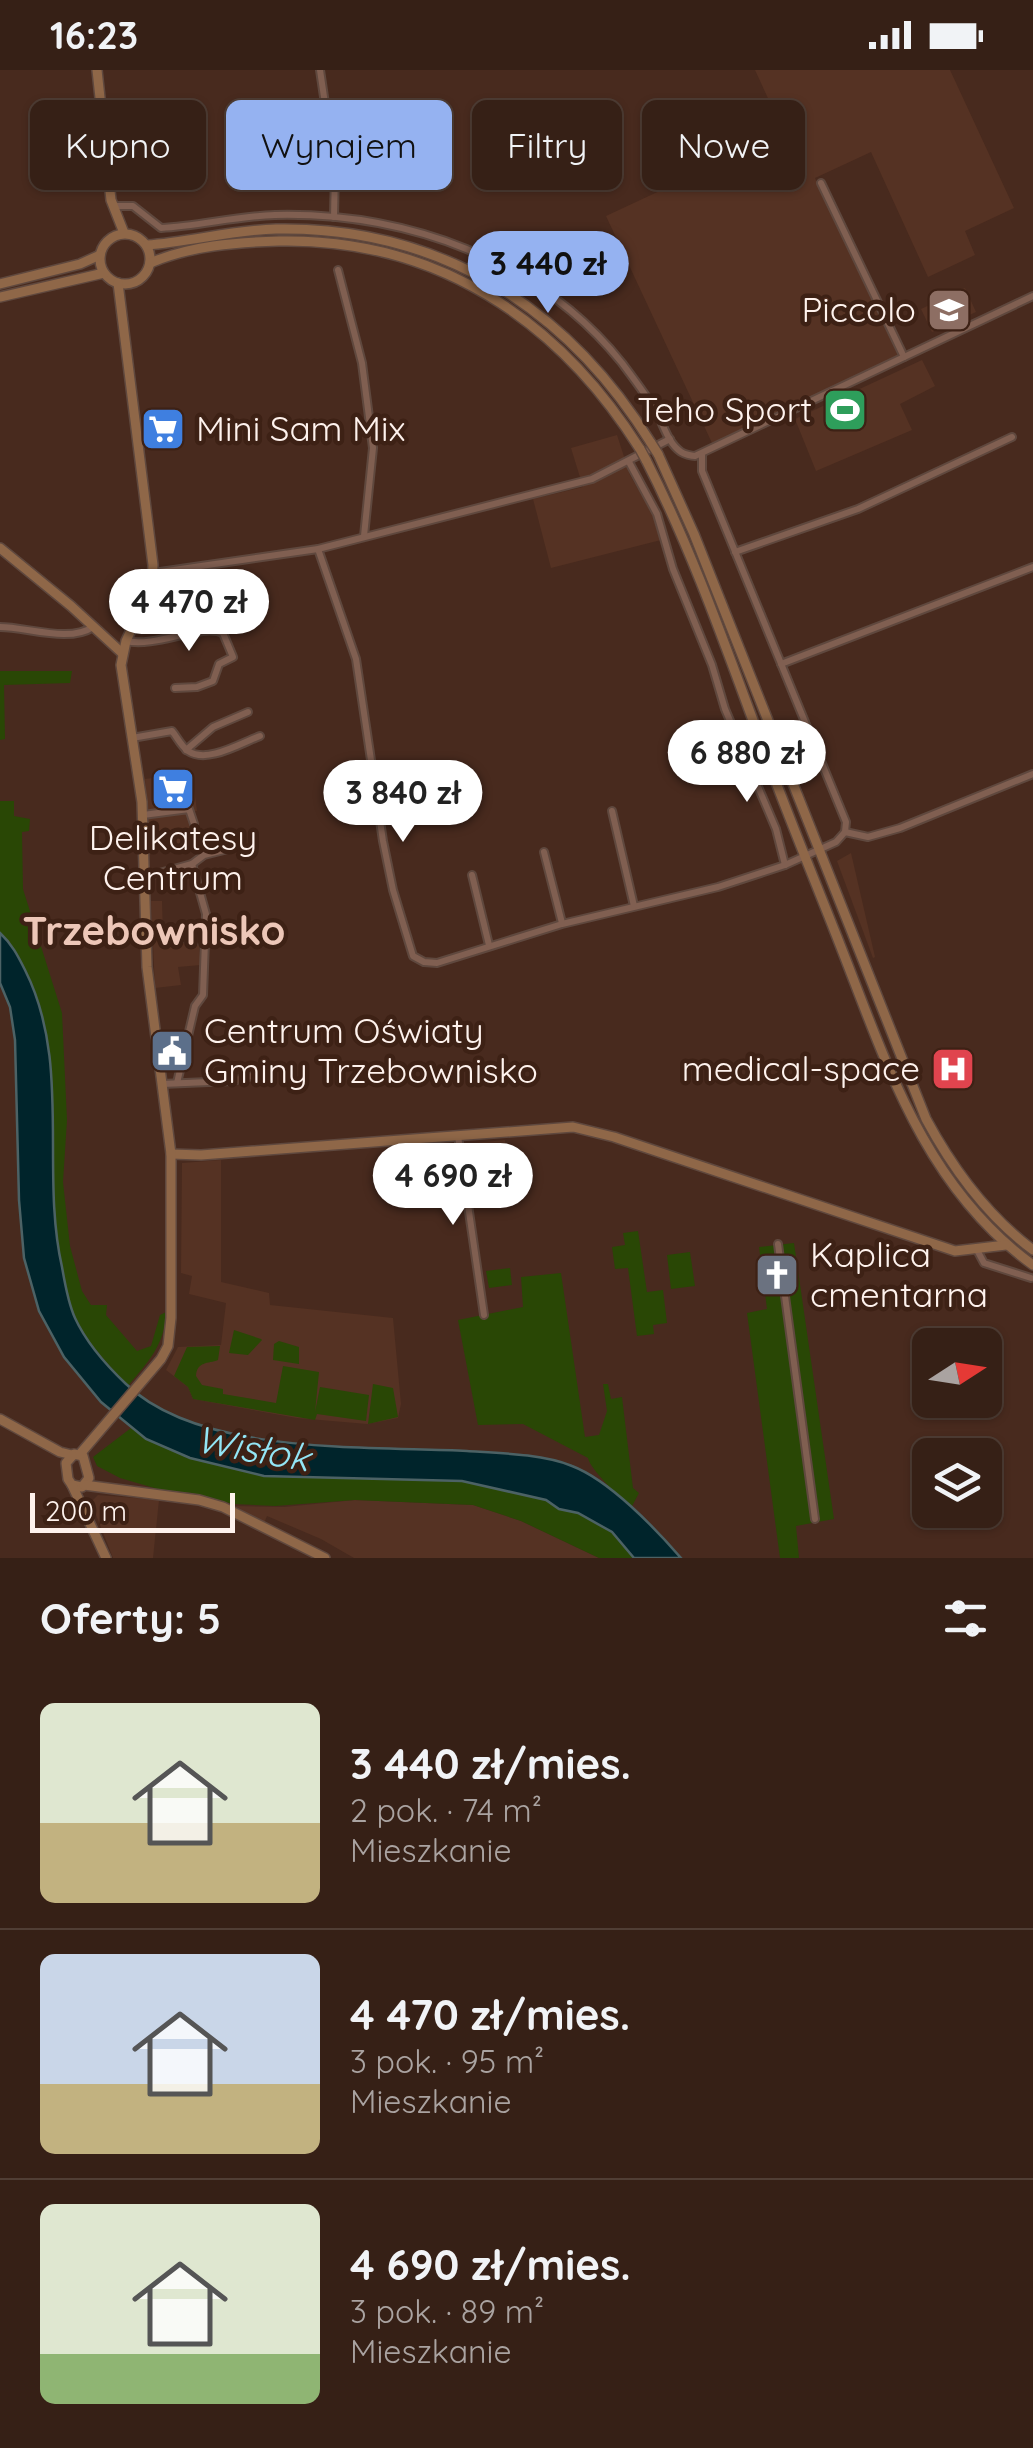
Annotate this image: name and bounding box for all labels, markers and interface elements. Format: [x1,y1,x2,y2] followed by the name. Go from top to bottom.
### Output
[50,11,138,59] text: 16:23
[30,100,206,190] chip: Kupno
[226,100,452,190] chip: Wynajem
[472,100,622,190] chip: Filtry
[642,100,805,190] chip: Nowe
[445,231,651,316] pin: 3 440 zł
[490,243,606,283] text: 3 440 zł
[801,287,916,331] place label: Piccolo
[926,287,972,333] school or university icon: Piccolo
[637,387,812,431] place label: Teho Sport
[822,387,868,433] sports icon: Teho Sport
[140,406,186,452] supermarket icon: Mini Sam Mix
[196,406,405,450] place label: Mini Sam Mix
[86,569,292,654] pin: 4 470 zł
[131,581,247,621] text: 4 470 zł
[644,720,850,805] pin: 6 880 zł
[690,732,804,772] text: 6 880 zł
[300,760,506,845] pin: 3 840 zł
[150,766,196,812] supermarket icon: Delikatesy Centrum
[345,772,461,812] text: 3 840 zł
[89,815,257,899] place label: Delikatesy Centrum
[23,905,285,955] district label: Trzebownisko
[204,1008,538,1092] place label: Centrum Oświaty Gminy Trzebownisko
[149,1028,195,1074] public building icon: Centrum Oświaty Gminy Trzebownisko
[682,1046,920,1090] place label: medical-space
[930,1046,976,1092] hospital icon: medical-space
[350,1143,556,1228] pin: 4 690 zł
[395,1155,511,1195] text: 4 690 zł
[810,1232,988,1316] place label: Kaplica cmentarna
[754,1252,800,1298] church icon: Kaplica cmentarna
[912,1328,1002,1418] north arrow
[912,1328,1002,1528] map controls
[193,1414,317,1482] water label: Wisłok
[912,1438,1002,1528] button: layers
[30,1488,235,1532] scale bar
[45,1493,127,1528] text: 200 m
[938,1591,993,1646] icon: filters
[40,1592,221,1645] text: Oferty: 5
[350,1737,631,1790] text: 3 440 zł/mies.
[120,1743,240,1863] icon: home
[350,1790,542,1830] text: 2 pok. · 74 m²
[350,1830,512,1870] text: Mieszkanie
[350,1988,630,2041] text: 4 470 zł/mies.
[120,1994,240,2114] icon: home
[350,2041,544,2081] text: 3 pok. · 95 m²
[350,2081,512,2121] text: Mieszkanie
[350,2238,631,2291] text: 4 690 zł/mies.
[120,2244,240,2364] icon: home
[350,2291,544,2331] text: 3 pok. · 89 m²
[350,2331,512,2371] text: Mieszkanie

